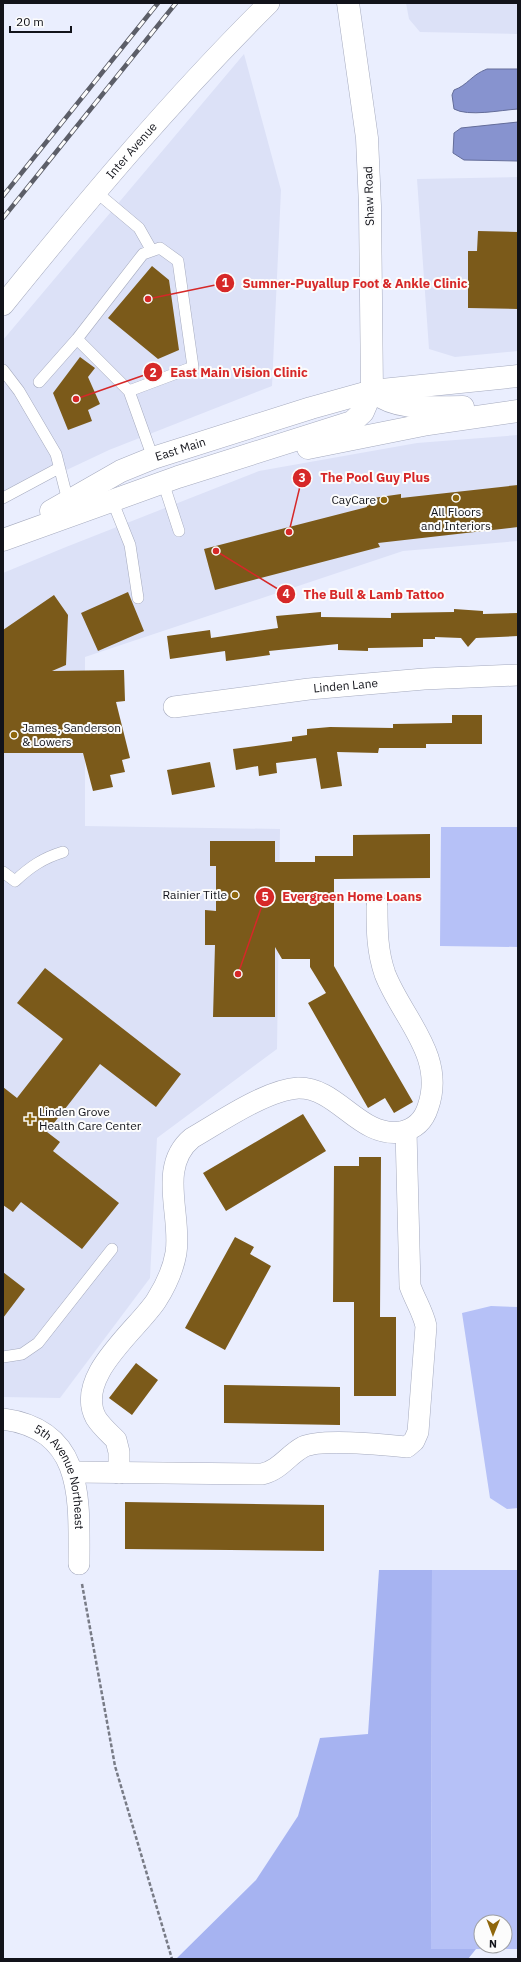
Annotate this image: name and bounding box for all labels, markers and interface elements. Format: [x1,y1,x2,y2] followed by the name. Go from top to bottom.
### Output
[10,8,71,34] scale bar
[16,14,44,29] text: 20 m
[103,119,160,182] street label: Inter Avenue
[360,166,377,226] street label: Shaw Road
[215,271,476,296] callout: Sumner-Puyallup Foot & Ankle Clinic
[221,275,229,290] text: 1
[243,275,468,292] text: Sumner-Puyallup Foot & Ankle Clinic
[143,360,316,385] callout: East Main Vision Clinic
[170,364,308,381] text: East Main Vision Clinic
[149,365,157,380] text: 2
[153,434,208,464] street label: East Main
[292,465,438,490] callout: The Pool Guy Plus
[320,469,430,486] text: The Pool Guy Plus
[298,470,306,485] text: 3
[331,492,376,507] place label: CayCare
[451,493,461,503] marker: All Floors and Interiors
[379,495,389,505] marker: CayCare
[421,504,491,533] place label: All Floors and Interiors
[276,582,453,607] callout: The Bull & Lamb Tattoo
[282,586,290,601] text: 4
[304,586,444,603] text: The Bull & Lamb Tattoo
[313,675,379,696] street label: Linden Lane
[22,720,121,749] place label: James, Sanderson & Lowers
[9,730,19,740] marker: James, Sanderson & Lowers
[255,884,430,909] callout: Evergreen Home Loans
[162,887,227,902] place label: Rainier Title
[282,888,422,905] text: Evergreen Home Loans
[261,889,269,904] text: 5
[230,890,240,900] marker: Rainier Title
[39,1104,142,1133] place label: Linden Grove Health Care Center
[24,1113,36,1125] marker: Linden Grove Health Care Center
[32,1421,87,1530] street label: 5th Avenue Northeast
[473,1914,513,1954] north arrow
[489,1937,497,1951] text: N

